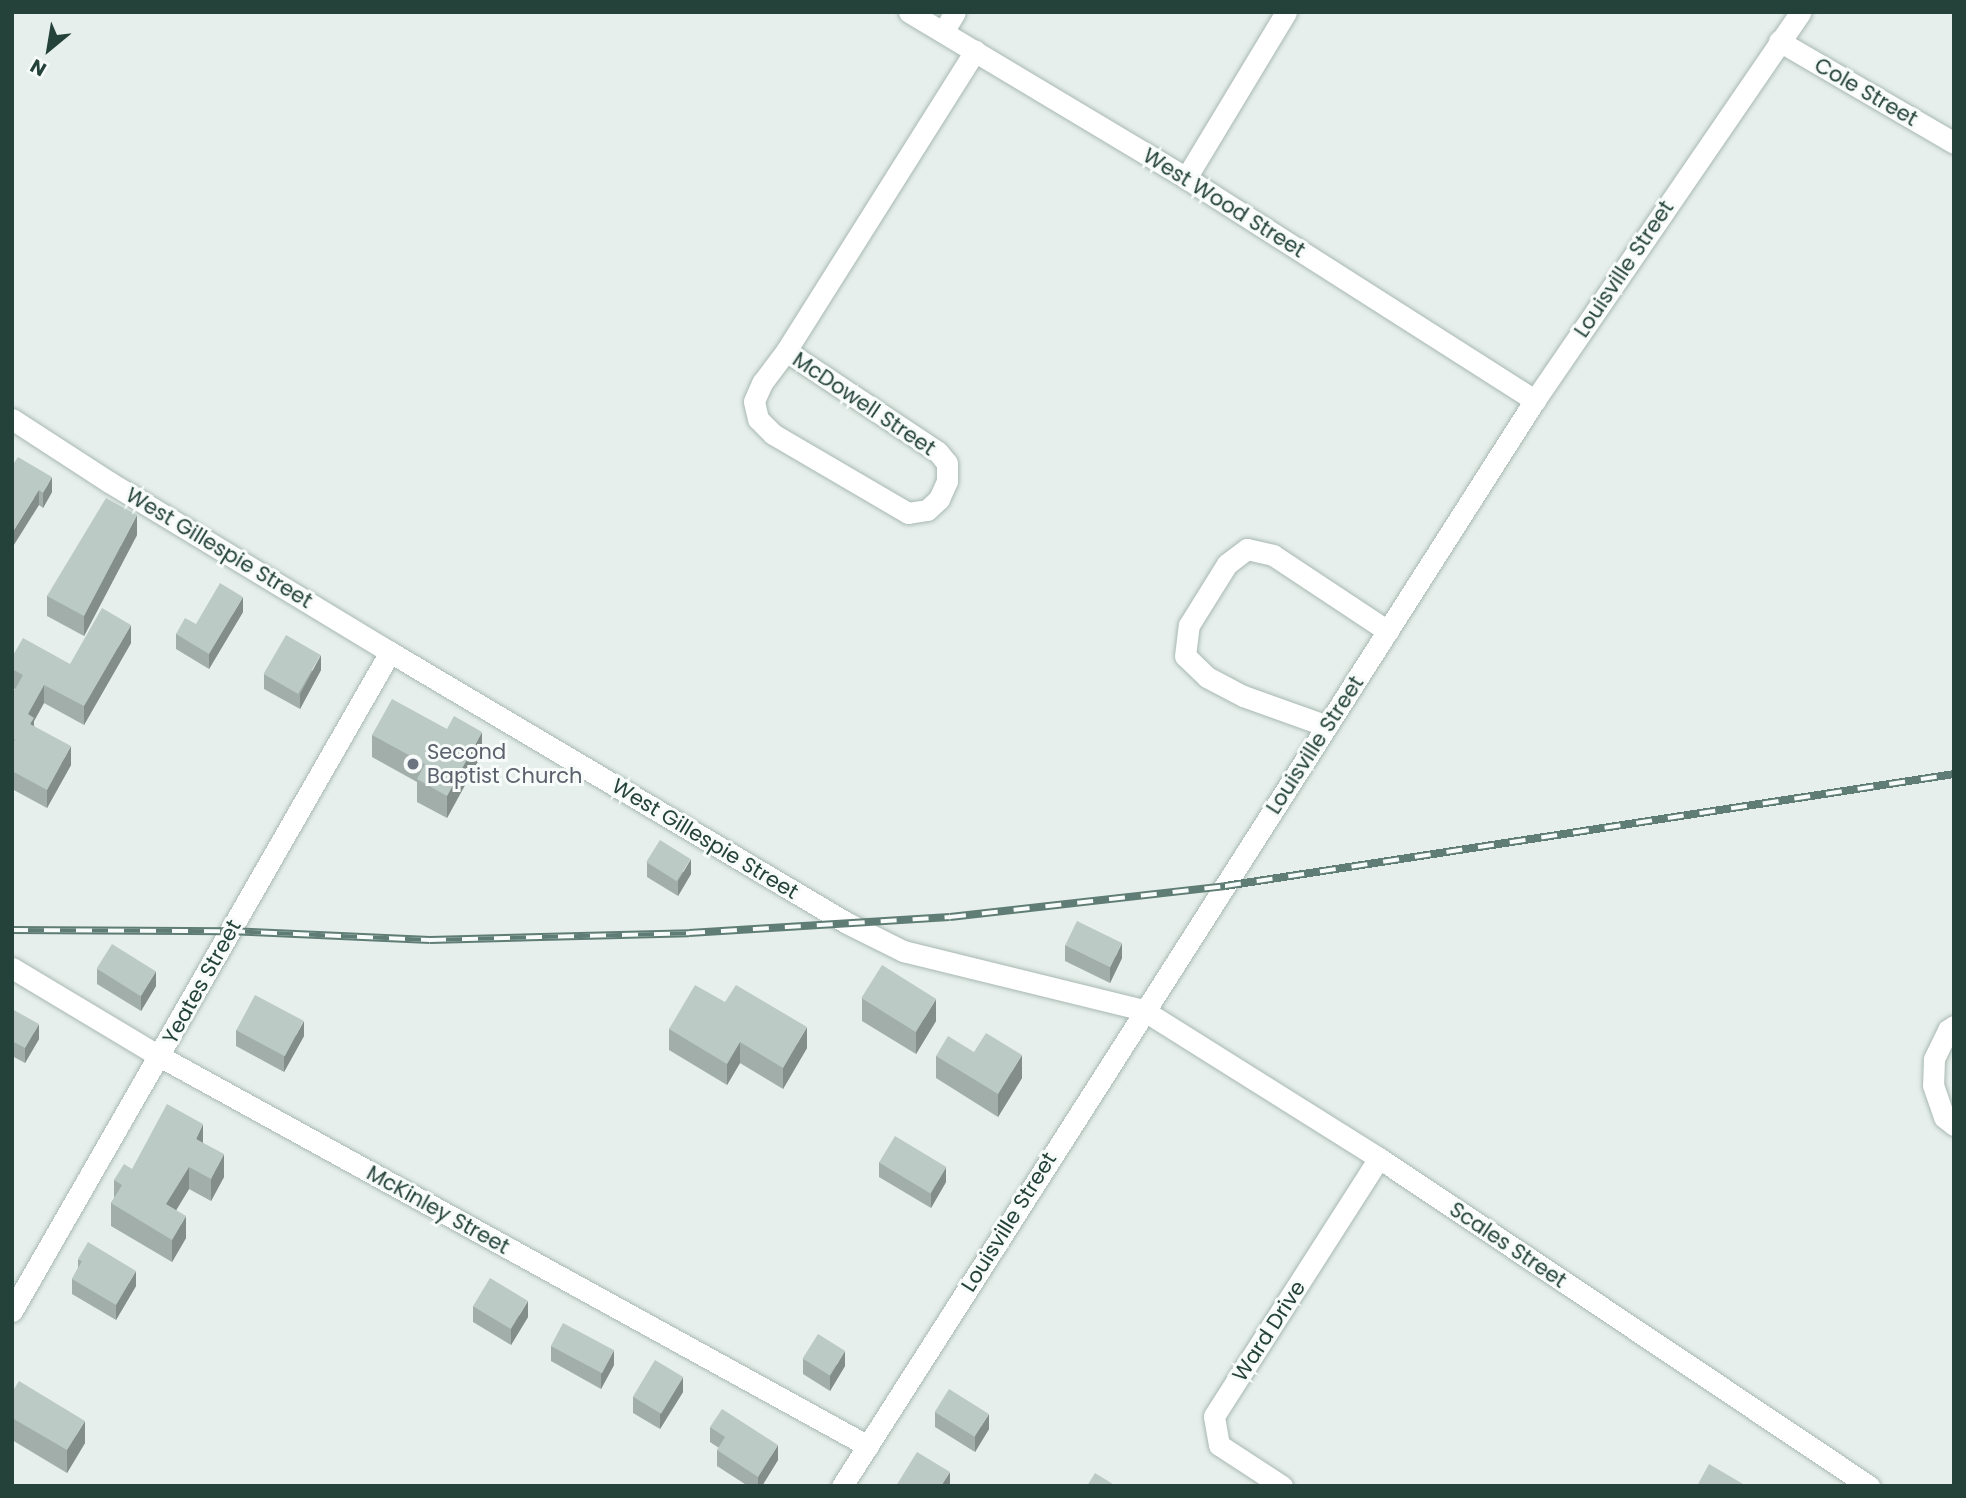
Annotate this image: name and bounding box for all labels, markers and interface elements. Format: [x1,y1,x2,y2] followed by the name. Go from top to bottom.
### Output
[14,14,84,84] north arrow
[25,52,51,83] text: N
[1810,52,1922,132] street label: Cole Street
[1138,143,1310,263] street label: West Wood Street
[1569,196,1679,342] street label: Louisville Street
[788,347,940,461] street label: McDowell Street
[121,482,317,614] street label: West Gillespie Street
[1261,671,1369,819] street label: Louisville Street
[427,739,582,789] place label: Second Baptist Church
[405,756,421,772] marker: Second Baptist Church
[607,773,803,905] street label: West Gillespie Street
[157,915,247,1049] street label: Yeates Street
[956,1148,1062,1296] street label: Louisville Street
[362,1160,514,1260] street label: McKinley Street
[1445,1197,1571,1293] street label: Scales Street
[1227,1276,1311,1386] street label: Ward Drive

